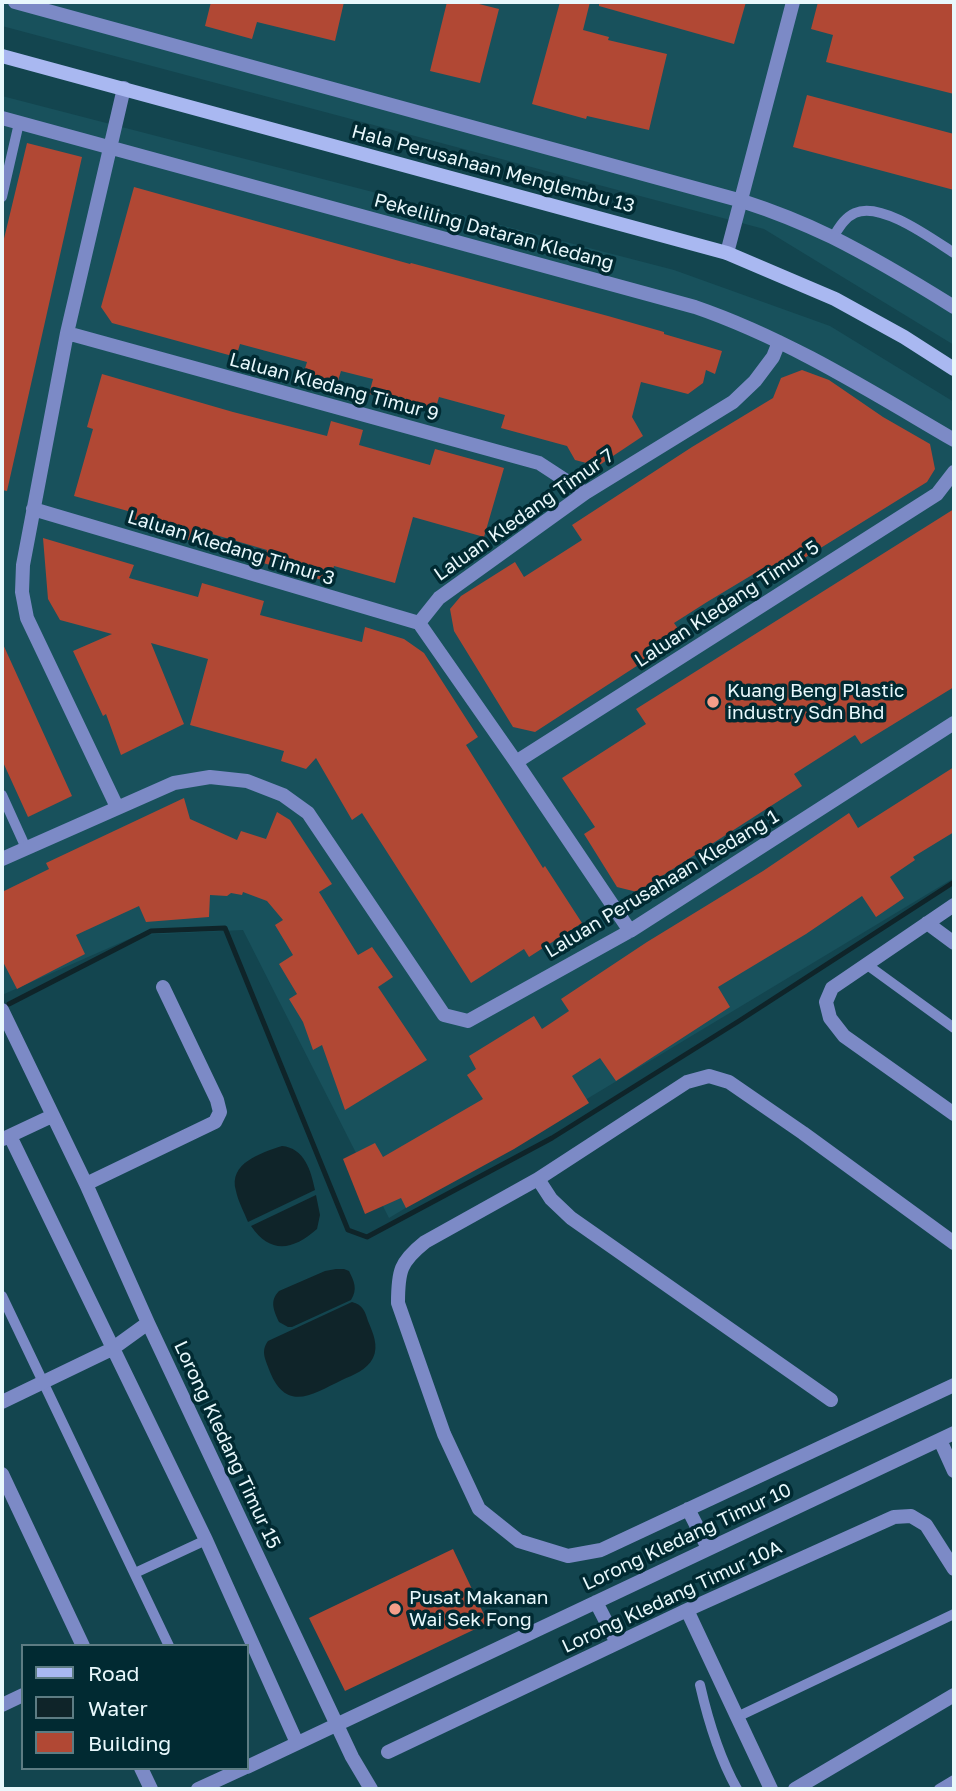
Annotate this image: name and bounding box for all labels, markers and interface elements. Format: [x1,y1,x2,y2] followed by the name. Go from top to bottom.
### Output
[349,120,637,218] street label: Hala Perusahaan Menglembu 13
[372,189,616,275] street label: Pekeliling Dataran Kledang
[227,348,441,426] street label: Laluan Kledang Timur 9
[430,444,618,586] street label: Laluan Kledang Timur 7
[125,506,337,590] street label: Laluan Kledang Timur 3
[631,536,823,672] street label: Laluan Kledang Timur 5
[727,680,904,724] place label: Kuang Beng Plastic industry Sdn Bhd
[705,694,721,710] marker: Kuang Beng Plastic industry Sdn Bhd
[541,805,783,963] street label: Laluan Perusahaan Kledang 1
[169,1337,285,1553] street label: Lorong Kledang Timur 15
[579,1479,795,1595] street label: Lorong Kledang Timur 10
[558,1536,786,1658] street label: Lorong Kledang Timur 10A
[409,1587,548,1631] place label: Pusat Makanan Wai Sek Fong
[387,1601,403,1617] marker: Pusat Makanan Wai Sek Fong
[21,1644,248,1770] legend
[88,1660,139,1686] text: Road
[88,1695,148,1721] text: Water
[88,1730,171,1756] text: Building

